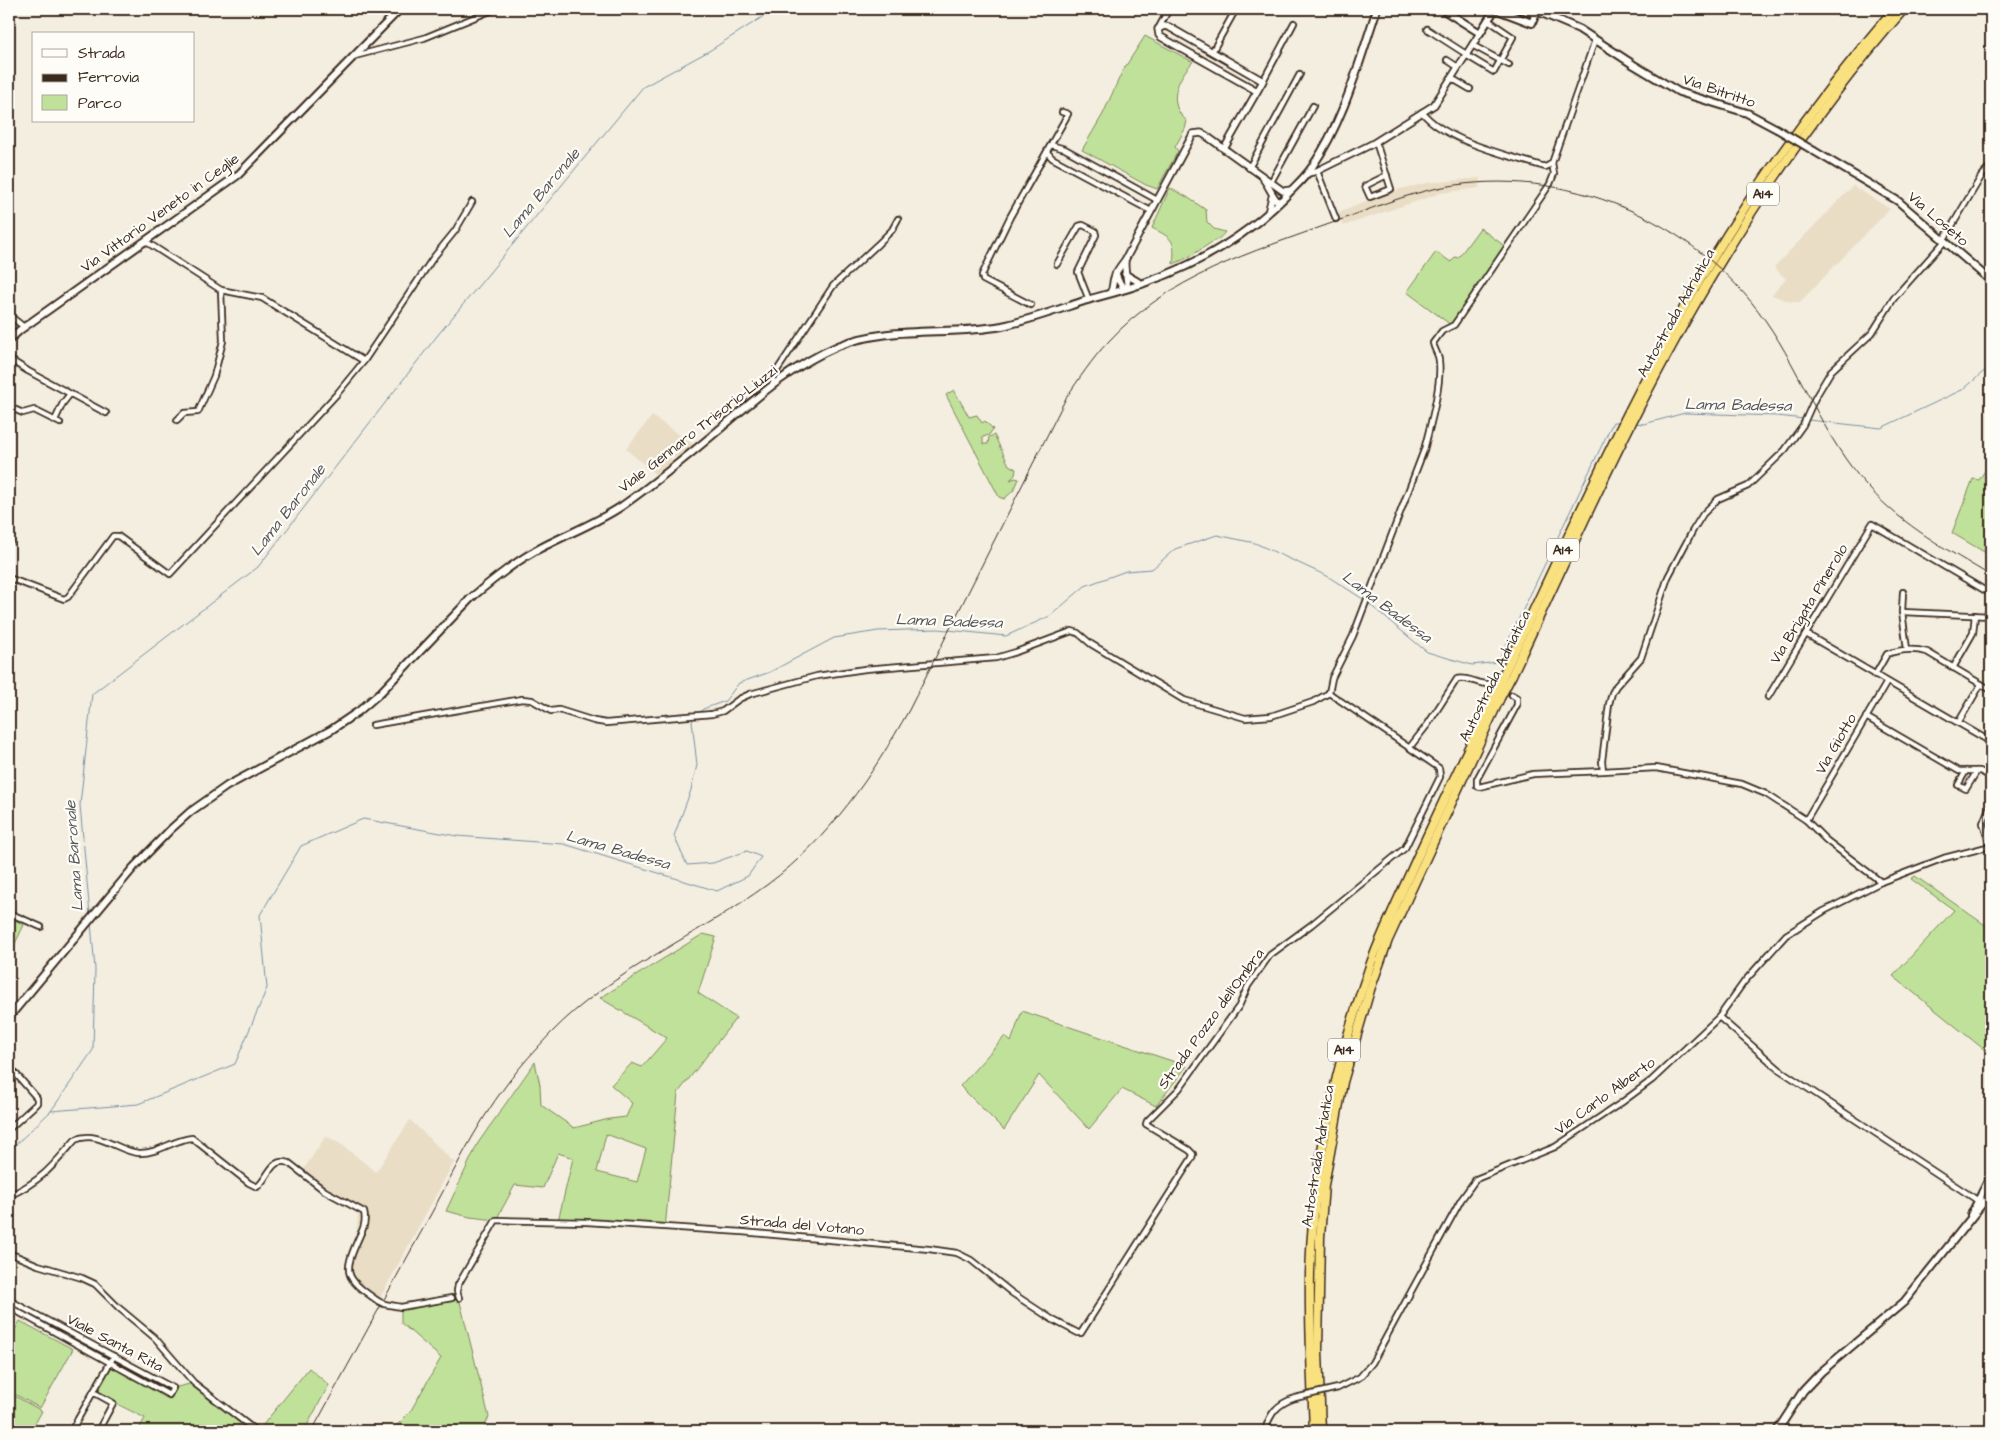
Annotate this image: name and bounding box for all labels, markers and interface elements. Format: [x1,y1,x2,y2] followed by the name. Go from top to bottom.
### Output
[32,32,195,122] legend
[78,43,125,64] text: Strada
[78,67,140,88] text: Ferrovia
[1680,69,1759,113] street label: Via Bitritto
[78,93,122,114] text: Parco
[497,142,586,243] water label: Lama Baronale
[76,148,244,278] street label: Via Vittorio Veneto in Ceglie
[1747,182,1779,205] road number: A14
[1903,187,1973,252] street label: Via Loseto
[1632,245,1720,381] street label: Autostrada Adriatica
[614,360,782,498] street label: Viale Gennaro Trisorio-Liuzzi
[1684,393,1792,417] water label: Lama Badessa
[245,458,332,560] water label: Lama Baronale
[1547,538,1579,562] road number: A14
[1765,540,1854,668] street label: Via Brigata Pinerolo
[1338,566,1437,648] water label: Lama Badessa
[1454,607,1536,745] street label: Autostrada Adriatica
[895,608,1004,634] water label: Lama Badessa
[1810,709,1862,778] street label: Via Giotto
[59,799,89,912] water label: Lama Baronale
[564,825,673,876] water label: Lama Badessa
[1153,944,1269,1094] street label: Strada Pozzo dell'Ombra
[1328,1038,1360,1062] road number: A14
[1550,1052,1660,1140] street label: Via Carlo Alberto
[1296,1083,1340,1229] street label: Autostrada Adriatica
[739,1209,866,1241] street label: Strada del Votano
[63,1309,167,1378] street label: Viale Santa Rita

